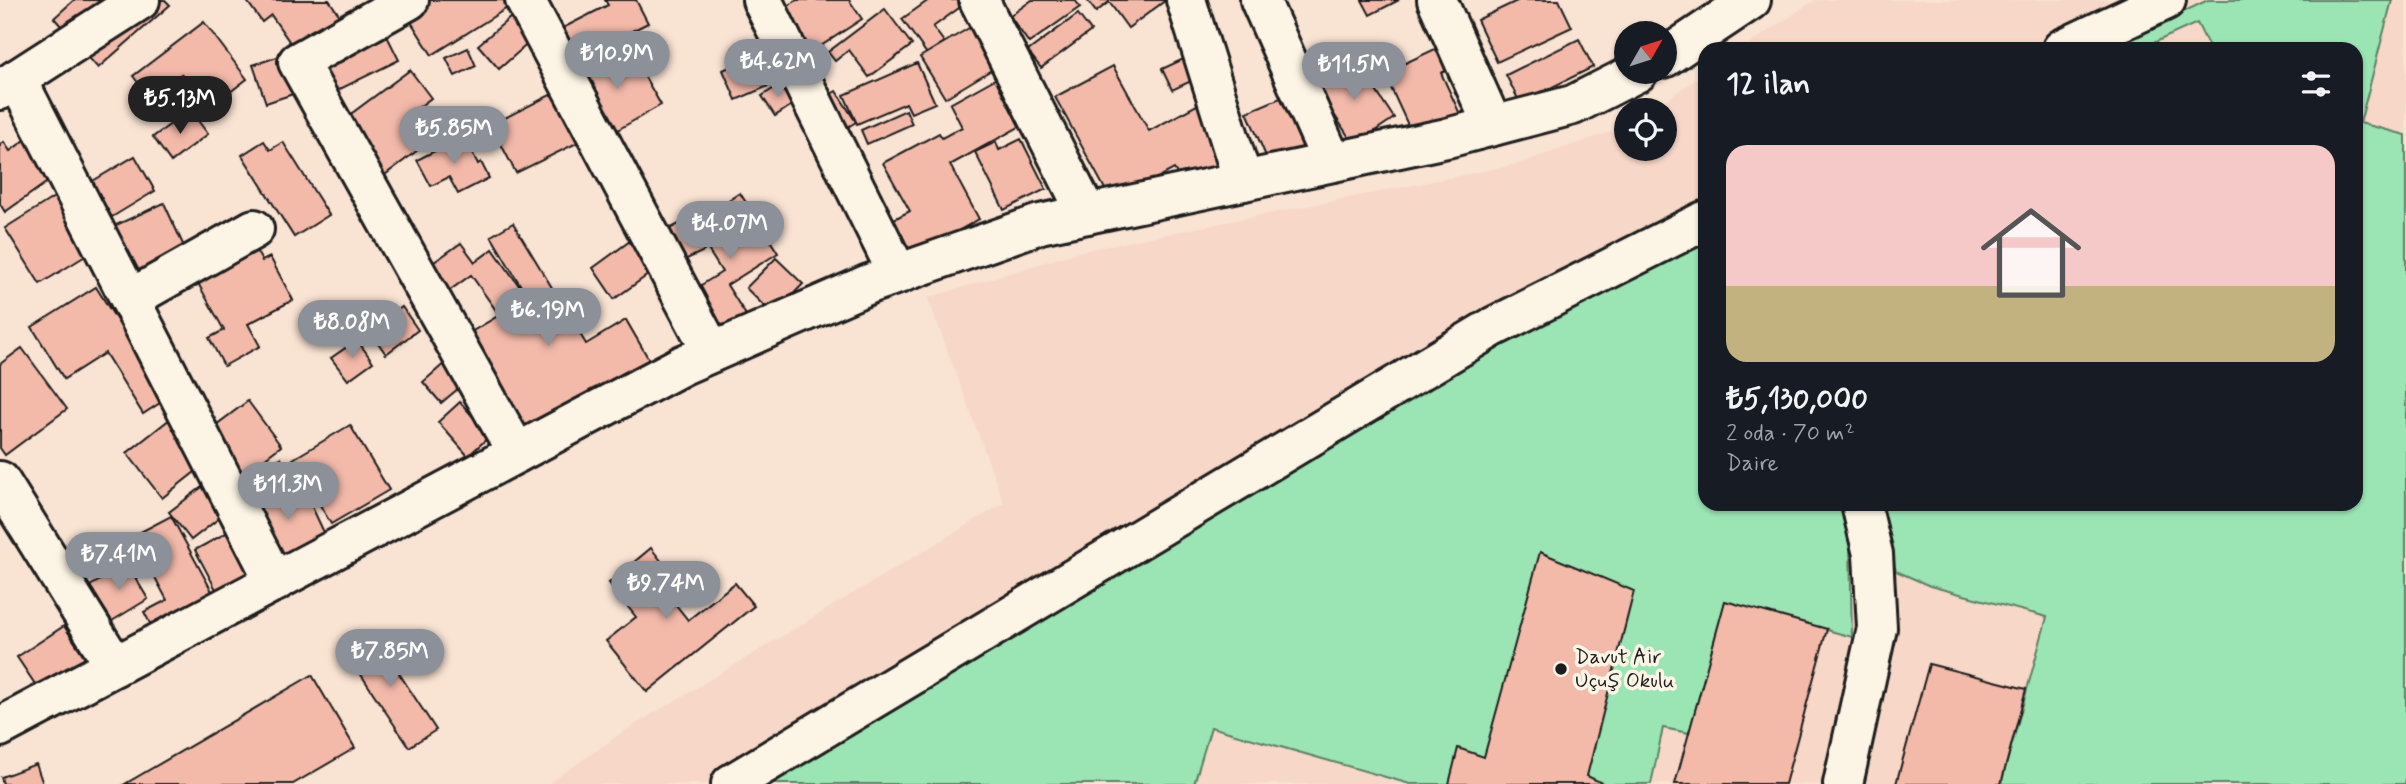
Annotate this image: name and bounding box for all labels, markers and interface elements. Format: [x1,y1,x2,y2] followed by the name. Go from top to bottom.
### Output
[1614,21,1676,84] north arrow
[1614,21,1677,161] map controls
[560,32,674,91] pin: ₺10.9M
[581,39,653,69] text: ₺10.9M
[721,40,835,99] pin: ₺4.62M
[1297,42,1411,102] pin: ₺11.5M
[740,47,816,77] text: ₺4.62M
[1318,50,1390,80] text: ₺11.5M
[1726,65,1810,104] text: 12 ilan
[2297,65,2335,103] icon: filters
[123,76,237,136] pin: ₺5.13M
[144,84,216,114] text: ₺5.13M
[1614,98,1677,161] button: locate
[397,106,511,166] pin: ₺5.85M
[415,114,493,144] text: ₺5.85M
[1968,190,2094,316] icon: home
[673,202,787,261] pin: ₺4.07M
[692,209,768,239] text: ₺4.07M
[491,288,605,348] pin: ₺6.19M
[511,296,585,326] text: ₺6.19M
[295,300,409,360] pin: ₺8.08M
[314,308,390,338] text: ₺8.08M
[1726,380,1868,419] text: ₺5,130,000
[1726,419,1855,449] text: 2 oda · 70 m²
[1726,449,1778,479] text: Daire
[231,462,345,522] pin: ₺11.3M
[254,470,322,500] text: ₺11.3M
[62,532,176,592] pin: ₺7.41M
[81,540,157,570] text: ₺7.41M
[609,562,723,621] pin: ₺9.74M
[627,569,705,599] text: ₺9.74M
[333,630,447,689] pin: ₺7.85M
[351,637,429,667] text: ₺7.85M
[1575,643,1674,695] place label: Davut Air Uçuş Okulu
[1553,661,1569,677] marker: Davut Air Uçuş Okulu

